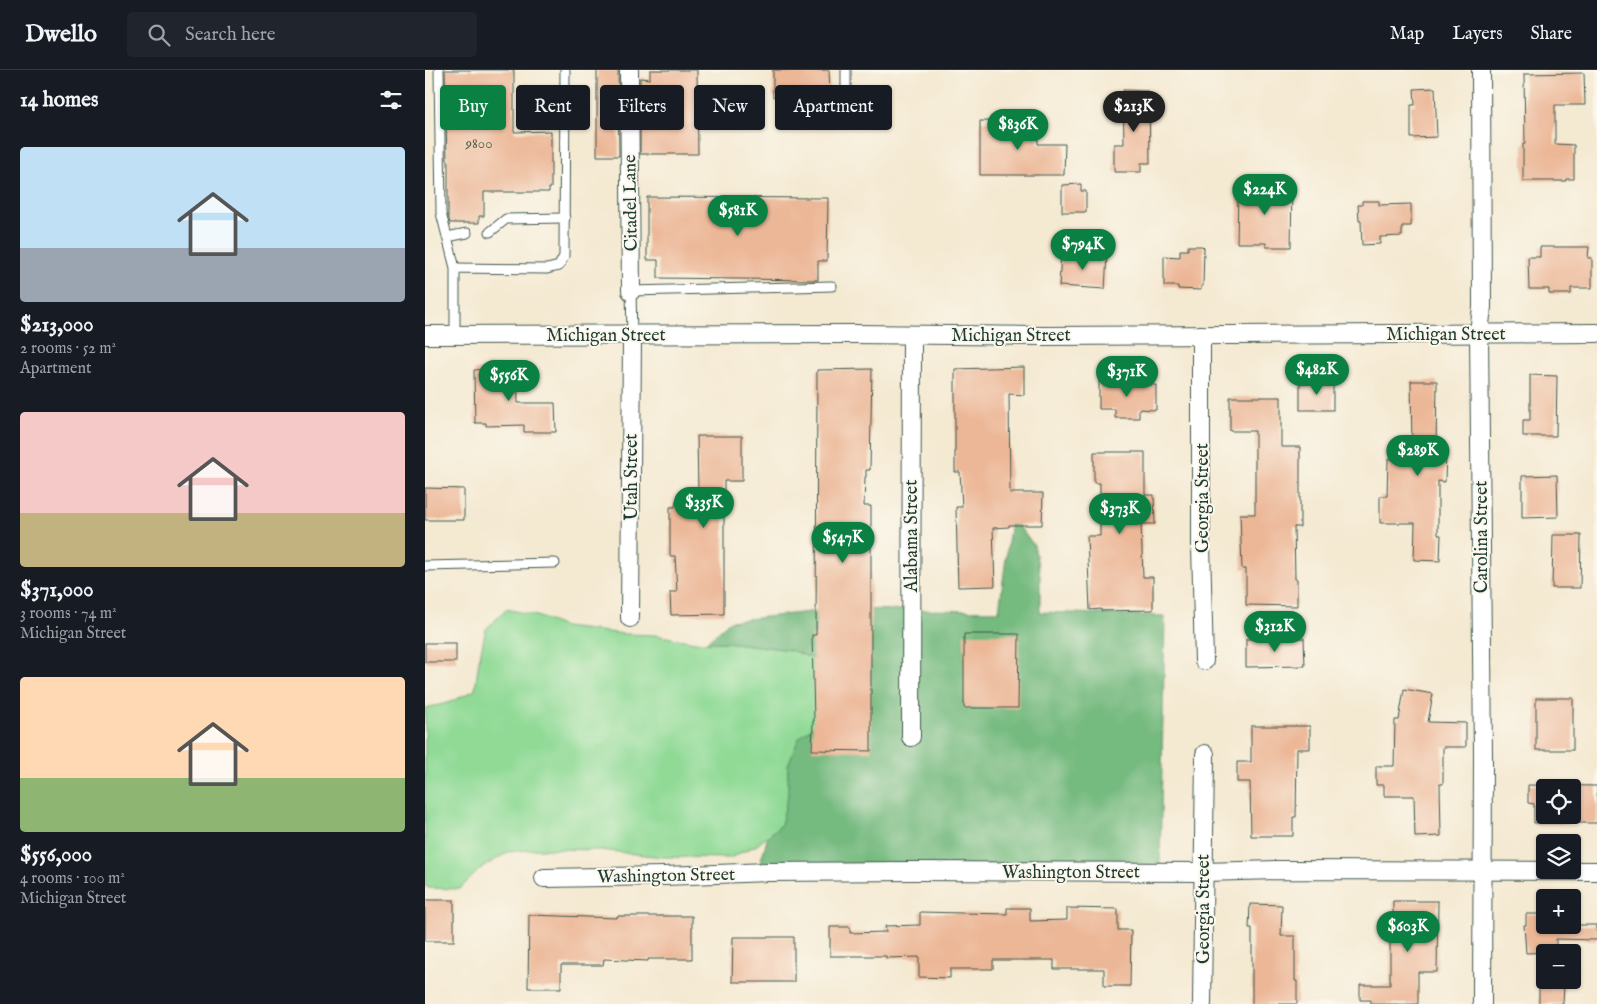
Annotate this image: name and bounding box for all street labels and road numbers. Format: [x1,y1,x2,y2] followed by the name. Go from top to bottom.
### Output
[619,154,644,252] street label: Citadel Lane
[1386,324,1506,347] street label: Michigan Street
[546,325,666,348] street label: Michigan Street
[951,325,1071,348] street label: Michigan Street
[621,434,644,521] street label: Utah Street
[1192,443,1215,553] street label: Georgia Street
[901,480,924,593] street label: Alabama Street
[1471,481,1494,593] street label: Carolina Street
[1193,854,1216,964] street label: Georgia Street
[1002,862,1140,885] street label: Washington Street
[597,864,735,889] street label: Washington Street

